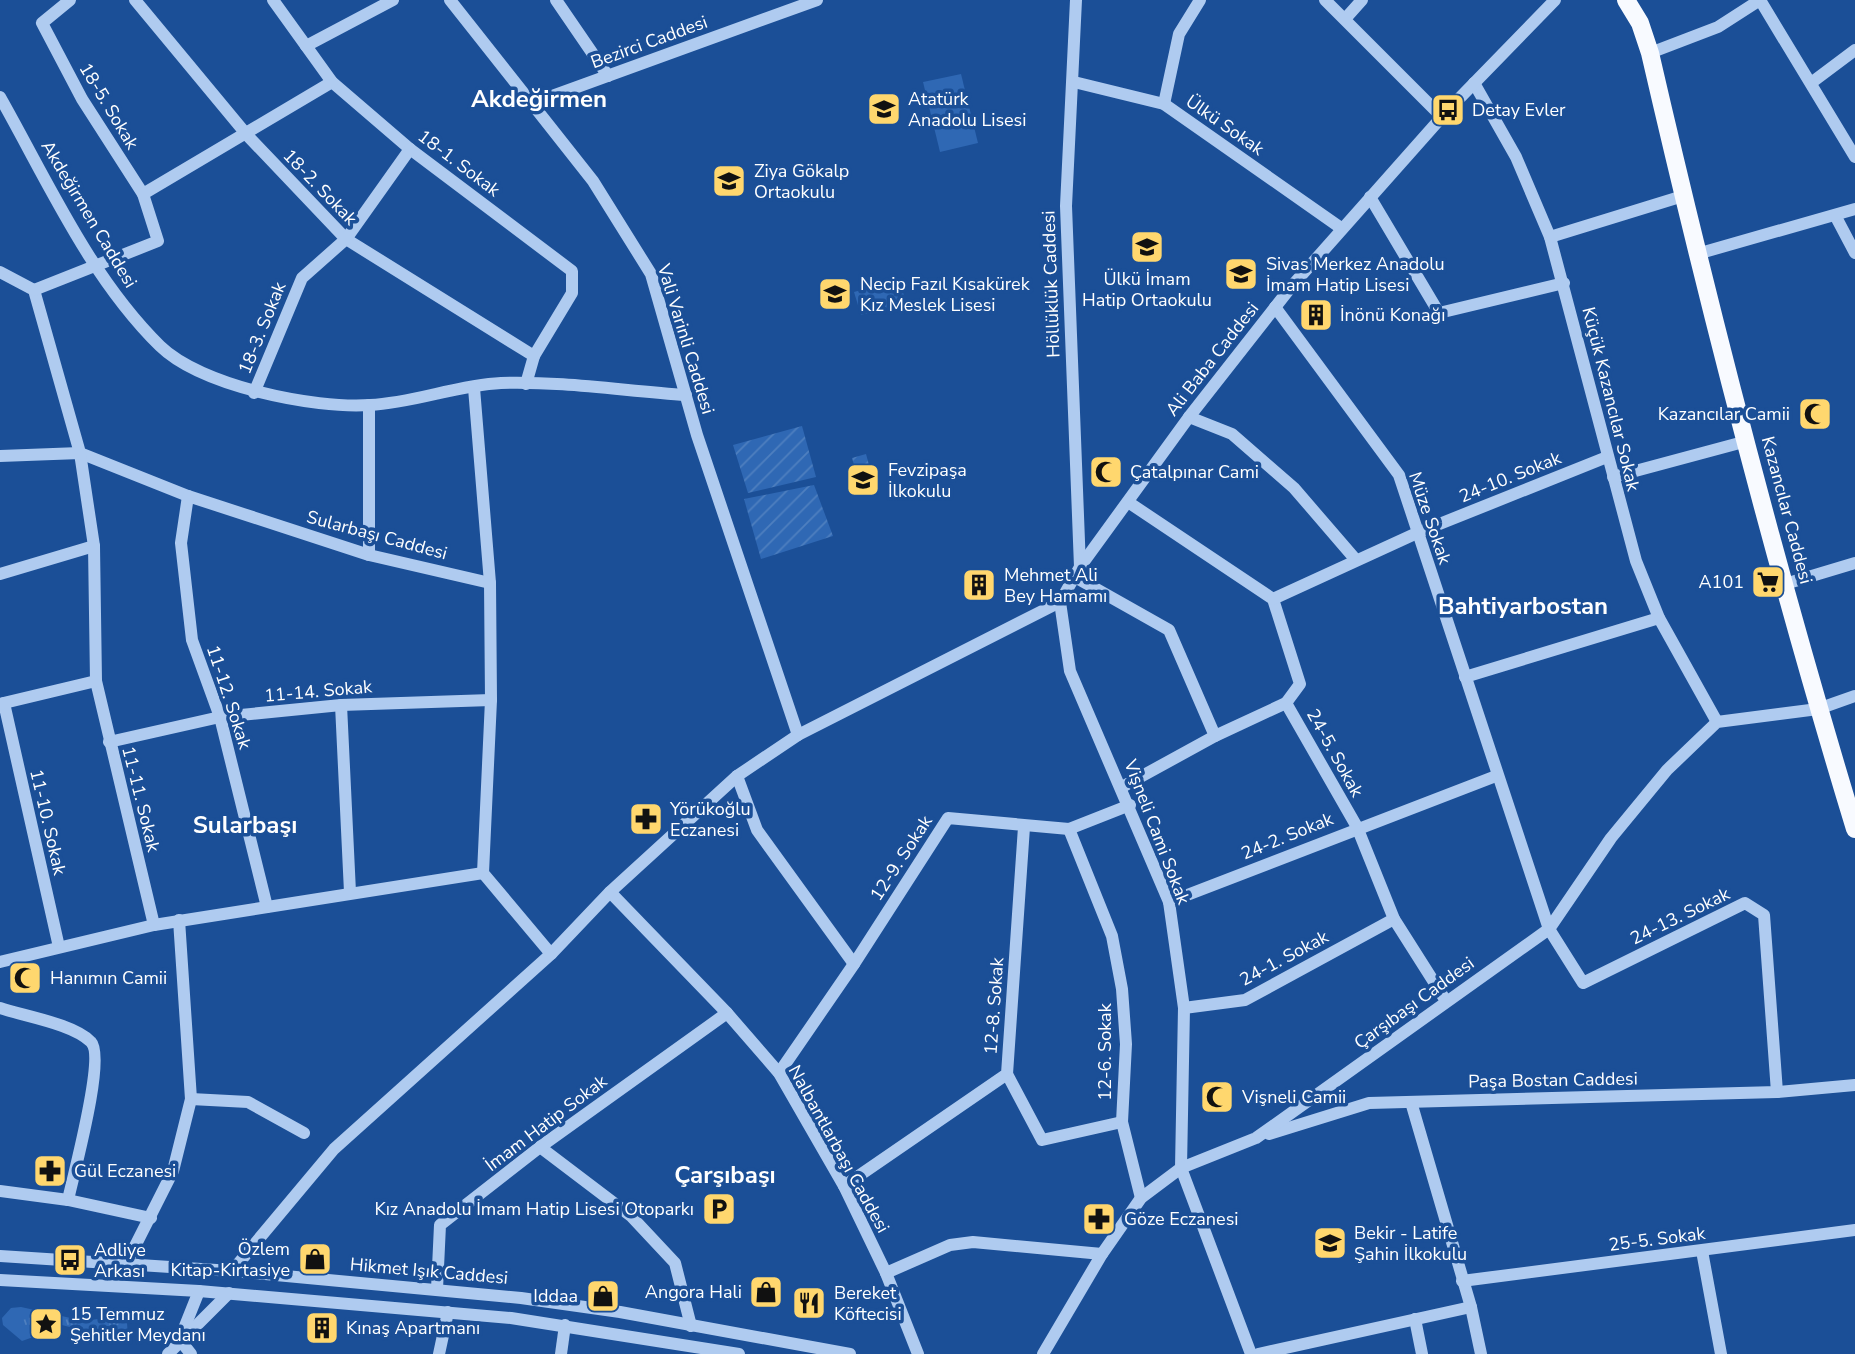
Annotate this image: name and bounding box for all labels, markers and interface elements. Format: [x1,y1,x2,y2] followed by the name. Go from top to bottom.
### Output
[587,10,711,74] street label: Bezirci Caddesi
[74,58,145,155] street label: 18-5. Sokak
[471,83,607,115] district label: Akdeğirmen
[908,87,1026,132] place label: Atatürk Anadolu Lisesi
[1181,89,1270,161] street label: Ülkü Sokak
[865,90,903,128] school or university icon: Atatürk Anadolu Lisesi
[1429,91,1467,129] bus stop icon: Detay Evler
[1472,98,1566,122] place label: Detay Evler
[413,124,506,202] street label: 18-1. Sokak
[36,136,142,292] street label: Akdeğirmen Caddesi
[278,144,363,231] street label: 18-2. Sokak
[754,159,849,204] place label: Ziya Gökalp Ortaokulu
[710,162,748,200] school or university icon: Ziya Gökalp Ortaokulu
[1036,210,1066,358] street label: Höllüklük Caddesi
[1128,228,1166,266] school or university icon: Ülkü İmam Hatip Ortaokulu
[1266,252,1445,297] place label: Sivas Merkez Anadolu İmam Hatip Lisesi
[1222,255,1260,293] school or university icon: Sivas Merkez Anadolu İmam Hatip Lisesi
[651,260,720,417] street label: Vali Varinli Caddesi
[1082,267,1212,312] place label: Ülkü İmam Hatip Ortaokulu
[860,272,1031,317] place label: Necip Fazıl Kısakürek Kız Meslek Lisesi
[816,275,854,313] school or university icon: Necip Fazıl Kısakürek Kız Meslek Lisesi
[233,277,292,378] street label: 18-3. Sokak
[1297,296,1335,334] building icon: İnönü Konağı
[1160,297,1264,421] street label: Ali Baba Caddesi
[1340,303,1445,327] place label: İnönü Konağı
[1576,304,1646,495] street label: Küçük Kazancılar Sokak
[1796,395,1834,433] mosque icon: Kazancılar Camii
[1658,402,1790,426] place label: Kazancılar Camii
[1756,433,1818,587] street label: Kazancılar Caddesi
[1455,445,1566,508] street label: 24-10. Sokak
[1087,453,1125,491] mosque icon: Çatalpınar Cami
[888,458,967,503] place label: Fevzipaşa İlkokulu
[1130,460,1259,484] place label: Çatalpınar Cami
[844,461,882,499] school or university icon: Fevzipaşa İlkokulu
[1403,469,1457,568] street label: Müze Sokak
[304,505,450,565] street label: Sularbaşı Caddesi
[1004,563,1107,608] place label: Mehmet Ali Bey Hamamı
[1749,563,1787,601] supermarket icon: A101
[960,566,998,604] building icon: Mehmet Ali Bey Hamamı
[1698,570,1744,594] place label: A101
[1438,590,1608,622] district label: Bahtiyarbostan
[201,642,257,753] street label: 11-12. Sokak
[263,674,374,708] street label: 11-14. Sokak
[1301,705,1370,802] street label: 24-5. Sokak
[116,744,166,855] street label: 11-11. Sokak
[1118,755,1196,909] street label: Vişneli Cami Sokak
[24,767,72,878] street label: 11-10. Sokak
[669,797,751,842] place label: Yörükoğlu Eczanesi
[627,800,665,838] pharmacy icon: Yörükoğlu Eczanesi
[1237,806,1338,865] street label: 24-2. Sokak
[193,809,297,841] district label: Sularbaşı
[864,810,938,905] street label: 12-9. Sokak
[1626,881,1735,950] street label: 24-13. Sokak
[1235,924,1333,991] street label: 24-1. Sokak
[1349,951,1479,1055] street label: Çarşıbaşı Caddesi
[979,956,1009,1055] street label: 12-8. Sokak
[6,959,44,997] mosque icon: Hanımın Camii
[50,966,167,990] place label: Hanımın Camii
[1093,1002,1117,1101] street label: 12-6. Sokak
[783,1061,895,1237] street label: Nalbantlarbaşı Caddesi
[1468,1067,1638,1093] street label: Paşa Bostan Caddesi
[480,1069,613,1177] street label: İmam Hatip Sokak
[1198,1078,1236,1116] mosque icon: Vişneli Camii
[1241,1085,1346,1109] place label: Vişneli Camii
[31,1152,69,1190] pharmacy icon: Gül Eczanesi
[74,1159,176,1183] place label: Gül Eczanesi
[674,1159,776,1191] district label: Çarşıbaşı
[700,1190,738,1228] parking icon: Kız Anadolu İmam Hatip Lisesi Otoparkı
[374,1197,694,1221] place label: Kız Anadolu İmam Hatip Lisesi Otoparkı
[1080,1200,1118,1238] pharmacy icon: Göze Eczanesi
[1124,1207,1239,1231] place label: Göze Eczanesi
[1354,1221,1467,1266] place label: Bekir - Latife Şahin İlkokulu
[1607,1221,1708,1257] street label: 25-5. Sokak
[1311,1224,1349,1262] school or university icon: Bekir - Latife Şahin İlkokulu
[171,1237,290,1282] place label: Özlem Kitap-Kirtasiye
[94,1238,146,1283] place label: Adliye Arkası
[296,1240,334,1278] shop icon: Özlem Kitap-Kirtasiye
[51,1241,89,1279] bus stop icon: Adliye Arkası
[349,1252,509,1290] street label: Hikmet Işık Caddesi
[747,1273,785,1311] shop icon: Angora Hali
[584,1277,622,1315] shop icon: Iddaa
[645,1280,742,1304] place label: Angora Hali
[834,1281,902,1326] place label: Bereket Köftecisi
[533,1284,578,1308] place label: Iddaa
[790,1284,828,1322] restaurant icon: Bereket Köftecisi
[70,1302,206,1347] place label: 15 Temmuz Şehitler Meydanı
[27,1305,65,1343] place icon: 15 Temmuz Şehitler Meydanı
[303,1309,341,1347] building icon: Kınaş Apartmanı
[346,1316,480,1340] place label: Kınaş Apartmanı

